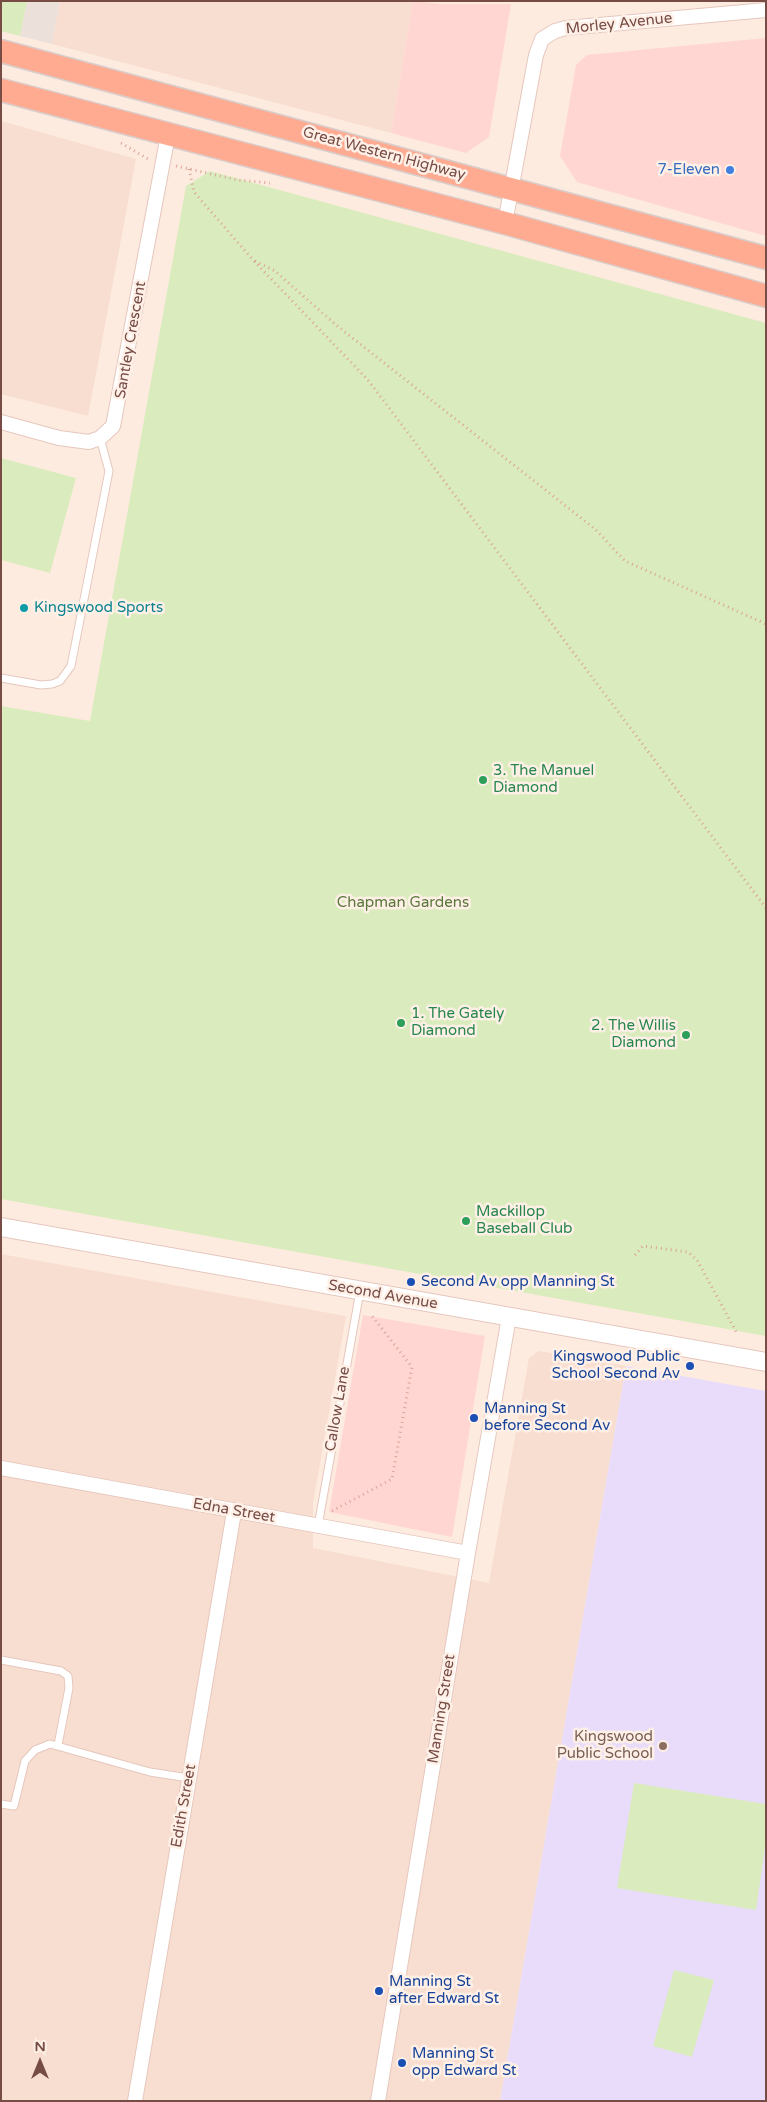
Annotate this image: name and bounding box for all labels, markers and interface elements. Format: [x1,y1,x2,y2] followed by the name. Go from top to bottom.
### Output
[565,9,673,39] street label: Morley Avenue
[301,124,467,184] street label: Great Western Highway
[658,161,720,179] place label: 7-Eleven
[724,164,736,176] marker: 7-Eleven
[112,280,150,400] street label: Santley Crescent
[34,599,163,617] place label: Kingswood Sports
[18,602,30,614] marker: Kingswood Sports
[493,762,594,797] place label: 3. The Manuel Diamond
[477,774,489,786] marker: 3. The Manuel Diamond
[337,894,469,912] park label: Chapman Gardens
[411,1005,504,1040] place label: 1. The Gately Diamond
[395,1017,407,1029] marker: 1. The Gately Diamond
[591,1017,676,1052] place label: 2. The Willis Diamond
[680,1029,692,1041] marker: 2. The Willis Diamond
[476,1203,573,1238] place label: Mackillop Baseball Club
[460,1215,472,1227] marker: Mackillop Baseball Club
[421,1273,615,1291] place label: Second Av opp Manning St
[405,1276,417,1288] marker: Second Av opp Manning St
[327,1277,439,1313] street label: Second Avenue
[552,1348,680,1383] place label: Kingswood Public School Second Av
[684,1360,696,1372] marker: Kingswood Public School Second Av
[322,1365,354,1453] street label: Callow Lane
[484,1400,610,1435] place label: Manning St before Second Av
[468,1412,480,1424] marker: Manning St before Second Av
[191,1495,277,1527] street label: Edna Street
[424,1653,460,1765] street label: Manning Street
[557,1728,653,1763] place label: Kingswood Public School
[657,1740,669,1752] marker: Kingswood Public School
[168,1763,200,1849] street label: Edith Street
[389,1973,499,2008] place label: Manning St after Edward St
[373,1985,385,1997] marker: Manning St after Edward St
[15,2037,65,2087] north arrow
[34,2038,46,2055] text: N
[412,2045,517,2080] place label: Manning St opp Edward St
[396,2057,408,2069] marker: Manning St opp Edward St

